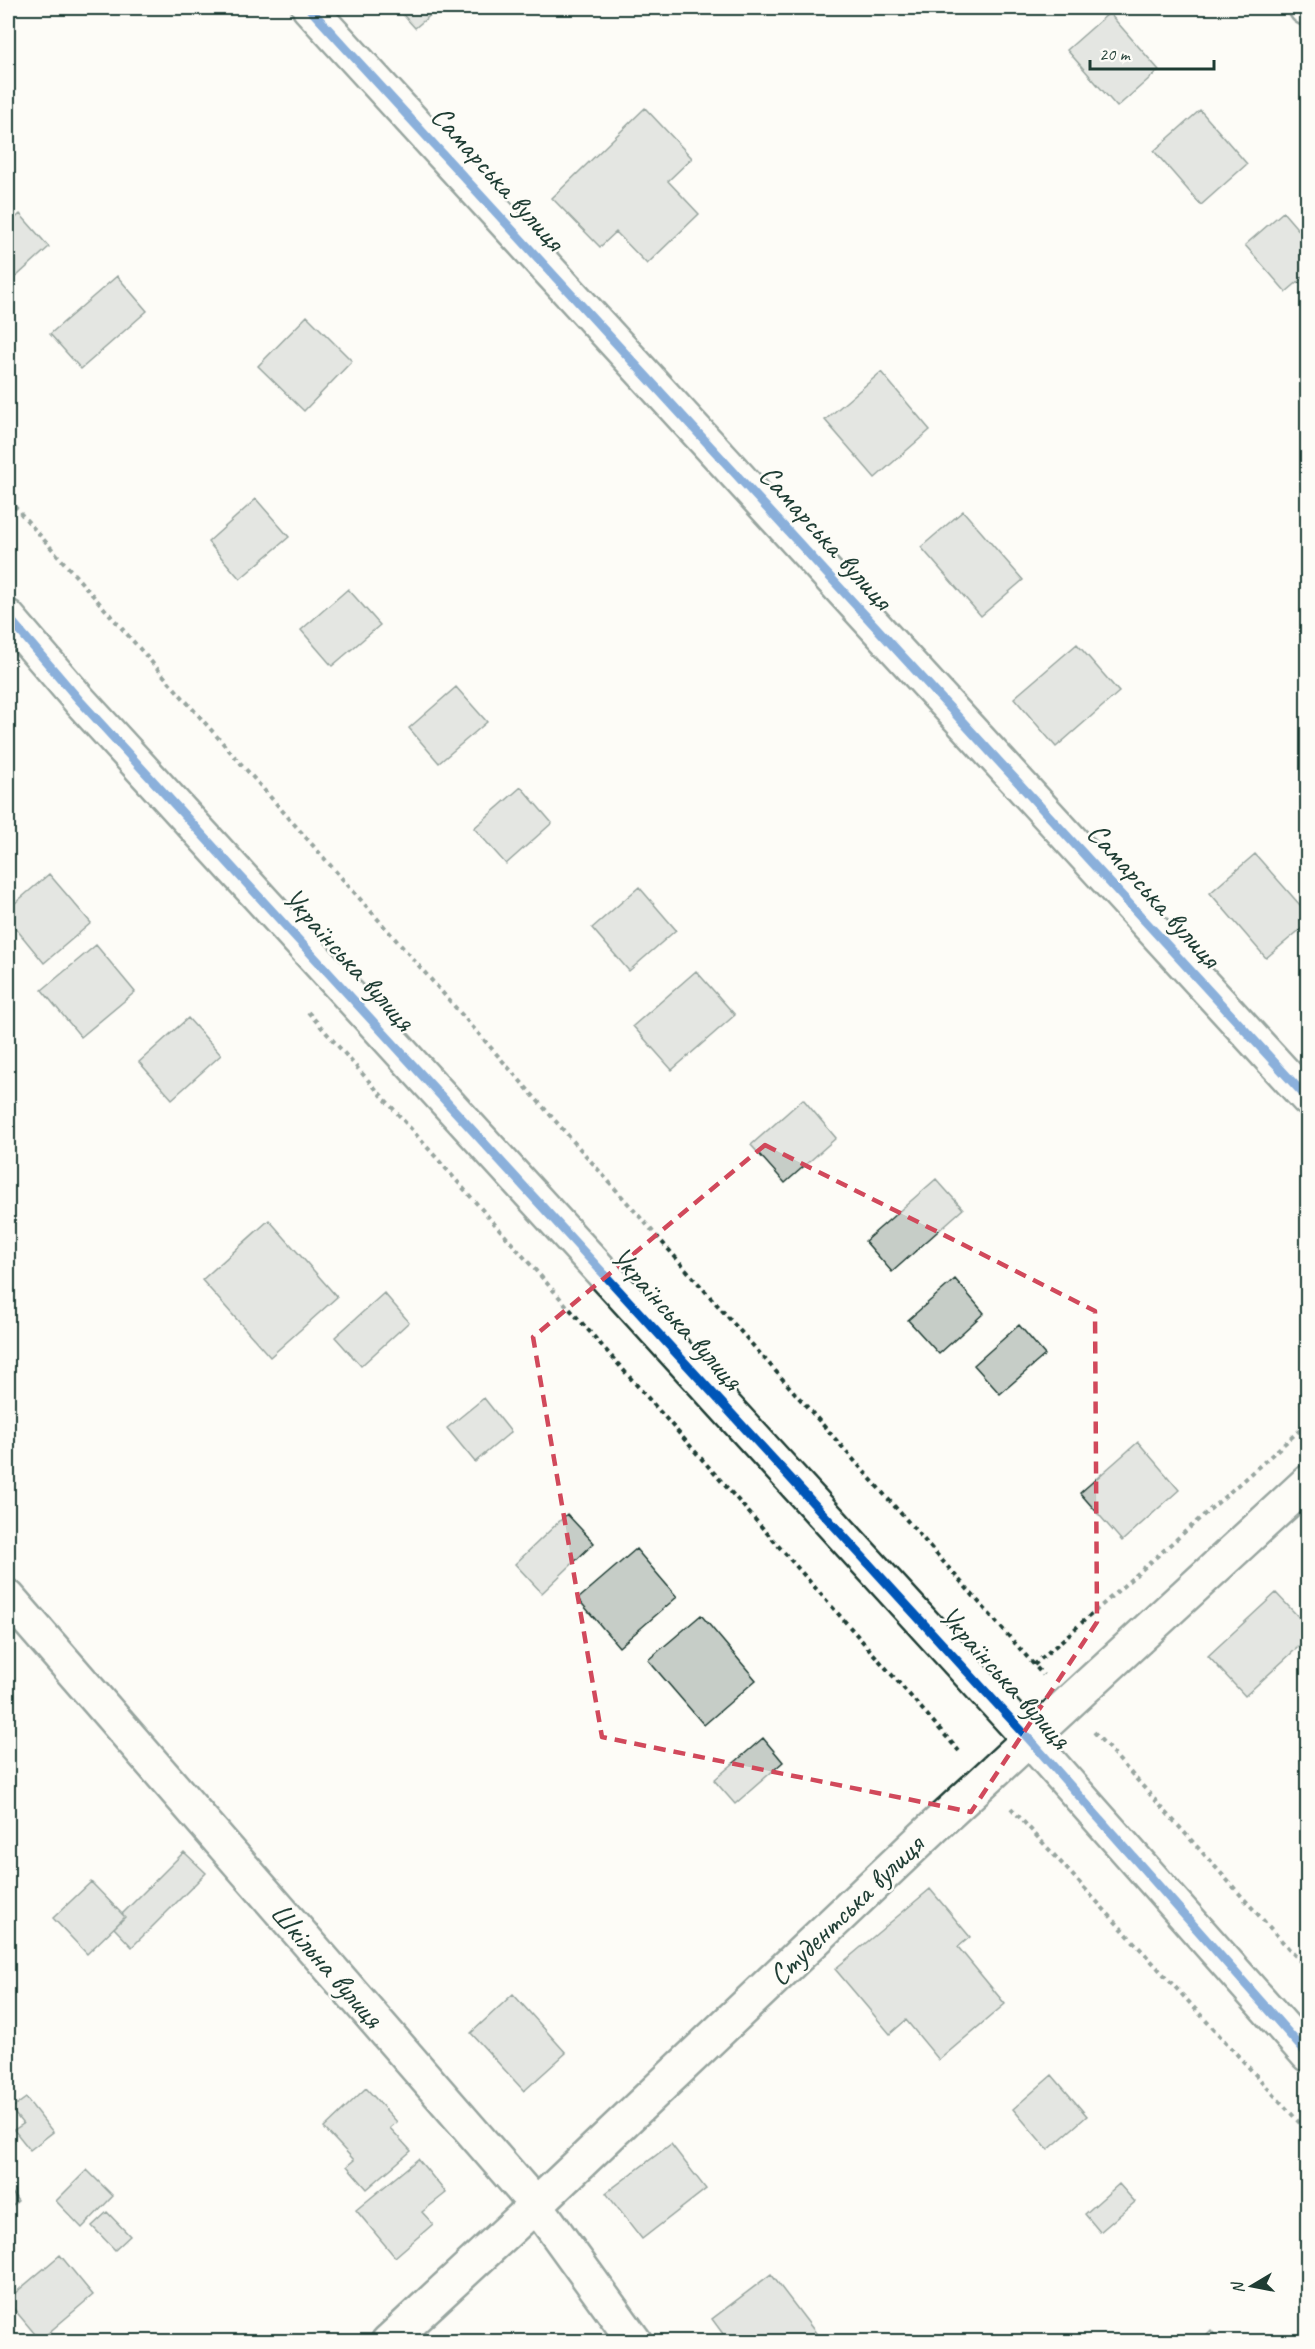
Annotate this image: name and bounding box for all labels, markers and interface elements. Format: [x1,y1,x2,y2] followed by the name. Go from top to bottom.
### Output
[1090,33,1214,71] scale bar
[1099,43,1132,65] text: 20 m
[423,97,575,261] street label: Самарська вулиця
[751,456,903,620] street label: Самарська вулиця
[1079,814,1231,978] street label: Самарська вулиця
[274,879,424,1040] street label: Українська вулиця
[602,1238,752,1399] street label: Українська вулиця
[930,1597,1080,1758] street label: Українська вулиця
[760,1824,934,1994] street label: Студентська вулиця
[262,1894,393,2036] street label: Шкільна вулиця
[1222,2256,1282,2316] north arrow
[1227,2279,1249,2295] text: N

